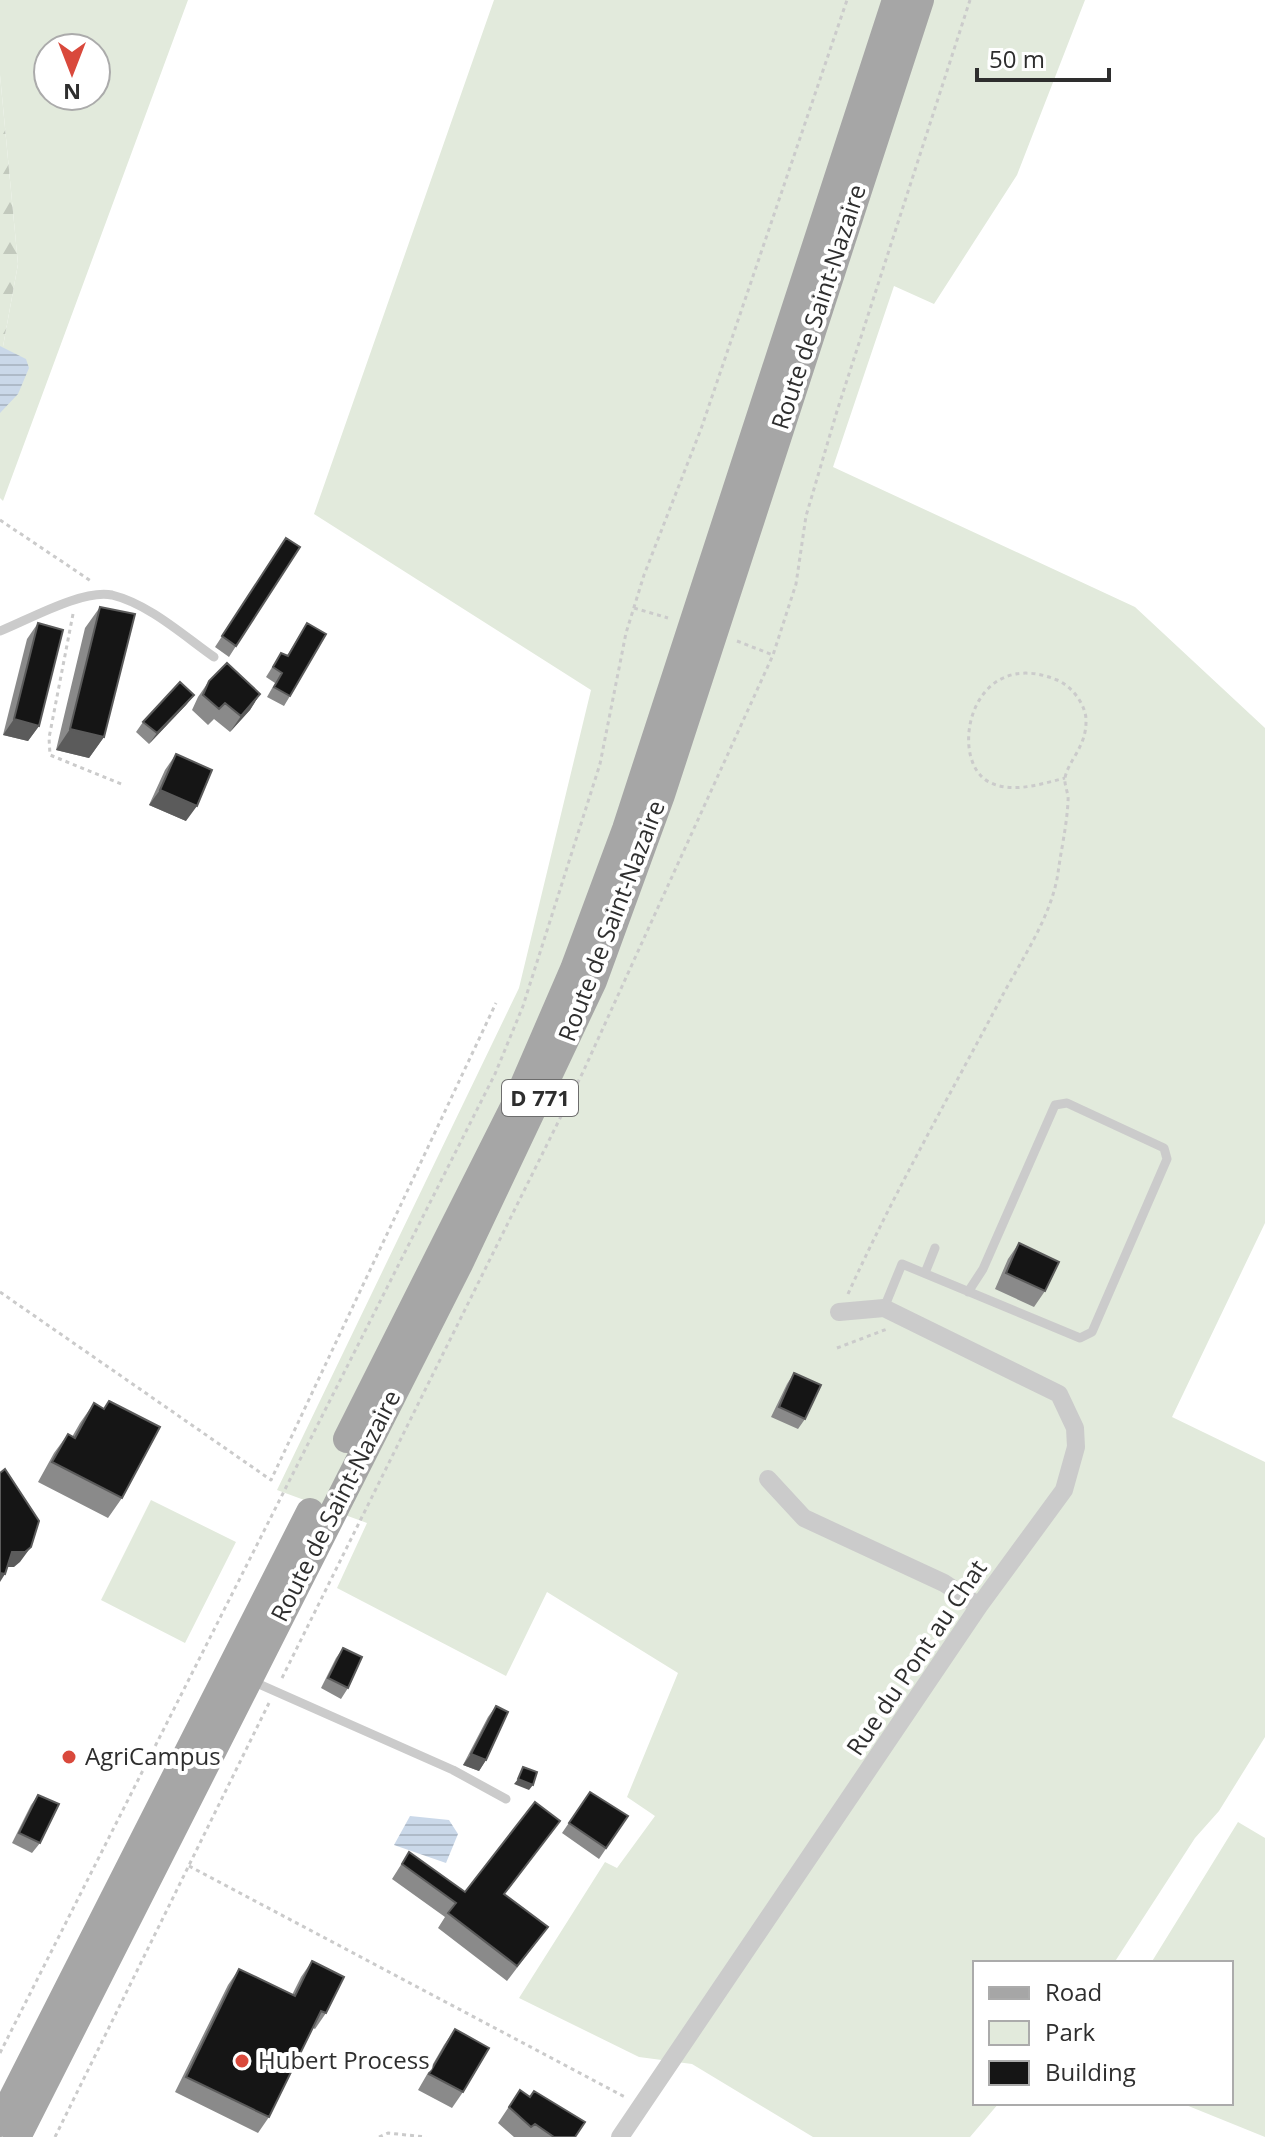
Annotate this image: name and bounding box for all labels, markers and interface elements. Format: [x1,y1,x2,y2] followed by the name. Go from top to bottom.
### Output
[32,32,112,112] north arrow
[977,32,1109,82] scale bar
[989,42,1045,75] text: 50 m
[63,78,81,108] text: N
[762,180,873,433] street label: Route de Saint-Nazaire
[549,795,672,1046] street label: Route de Saint-Nazaire
[502,1080,578,1116] road number: D 771
[262,1384,407,1627] street label: Route de Saint-Nazaire
[838,1553,994,1761] street label: Rue du Pont au Chat
[85,1739,221,1772] place label: AgriCampus
[60,1748,78,1766] marker: AgriCampus
[973,1961,1233,2105] legend
[1045,1975,1102,2008] text: Road
[1045,2015,1096,2048] text: Park
[258,2043,430,2076] place label: Hubert Process
[233,2052,251,2070] marker: Hubert Process
[1045,2055,1136,2088] text: Building

